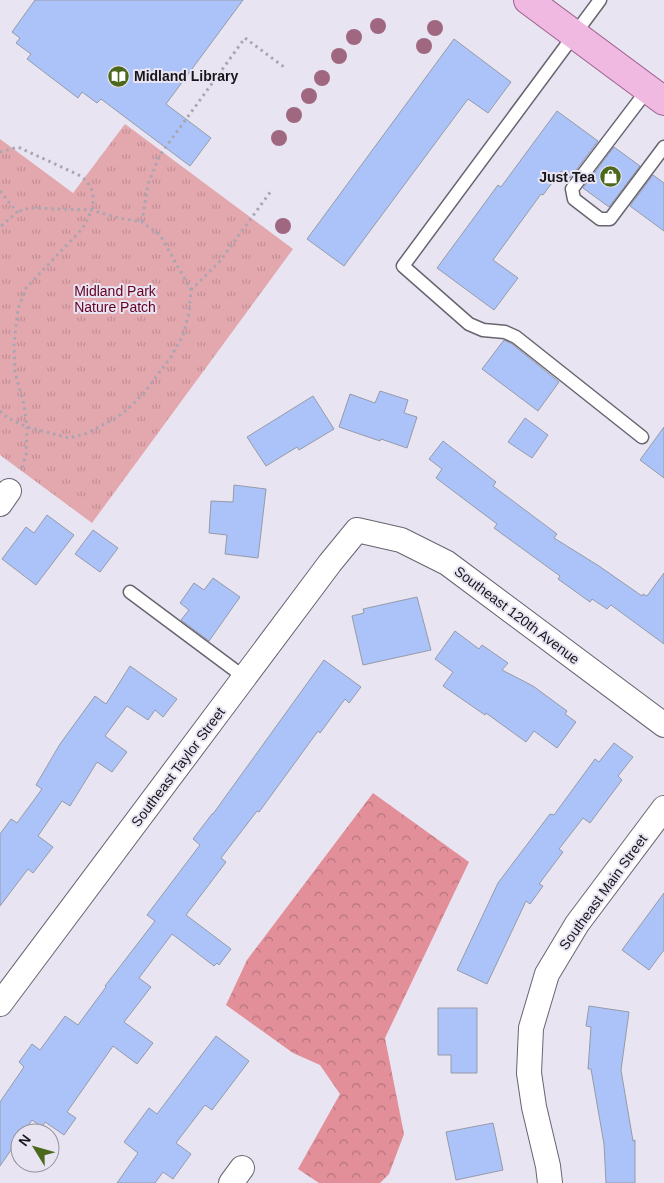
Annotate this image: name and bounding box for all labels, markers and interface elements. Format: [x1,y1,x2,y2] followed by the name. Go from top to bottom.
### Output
[106,64,130,88] library icon: Midland Library
[134,68,238,84] place label: Midland Library
[599,165,623,189] shop icon: Just Tea
[539,169,595,185] place label: Just Tea
[74,283,157,315] park label: Midland Park Nature Patch
[451,563,583,667] street label: Southeast 120th Avenue
[128,704,228,830] street label: Southeast Taylor Street
[556,831,650,953] street label: Southeast Main Street
[10,1123,60,1173] north arrow
[15,1131,34,1149] text: N

